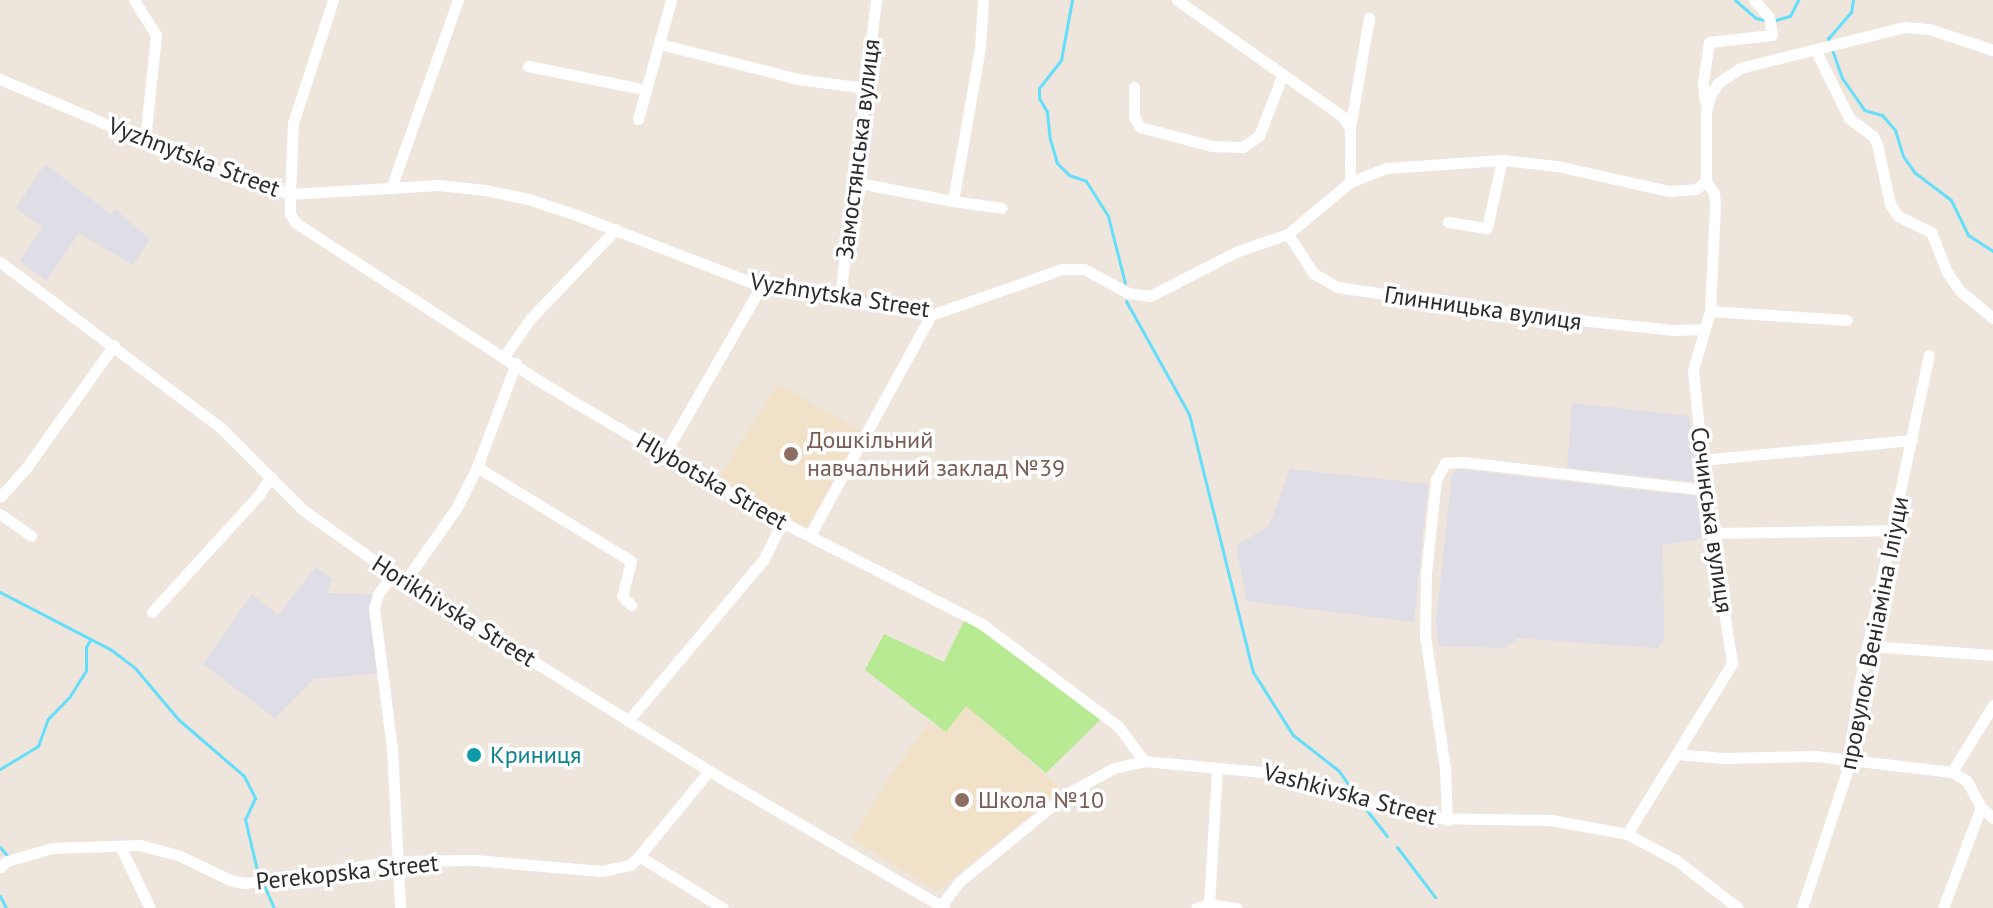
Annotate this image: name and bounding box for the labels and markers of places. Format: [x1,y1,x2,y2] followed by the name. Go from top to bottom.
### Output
[807,426,1065,482] place label: Дошкільний навчальний заклад №39
[782,445,800,463] marker: Дошкільний навчальний заклад №39
[490,741,581,769] place label: Криниця
[465,746,483,764] marker: Криниця
[978,786,1104,814] place label: Школа №10
[953,791,971,809] marker: Школа №10

